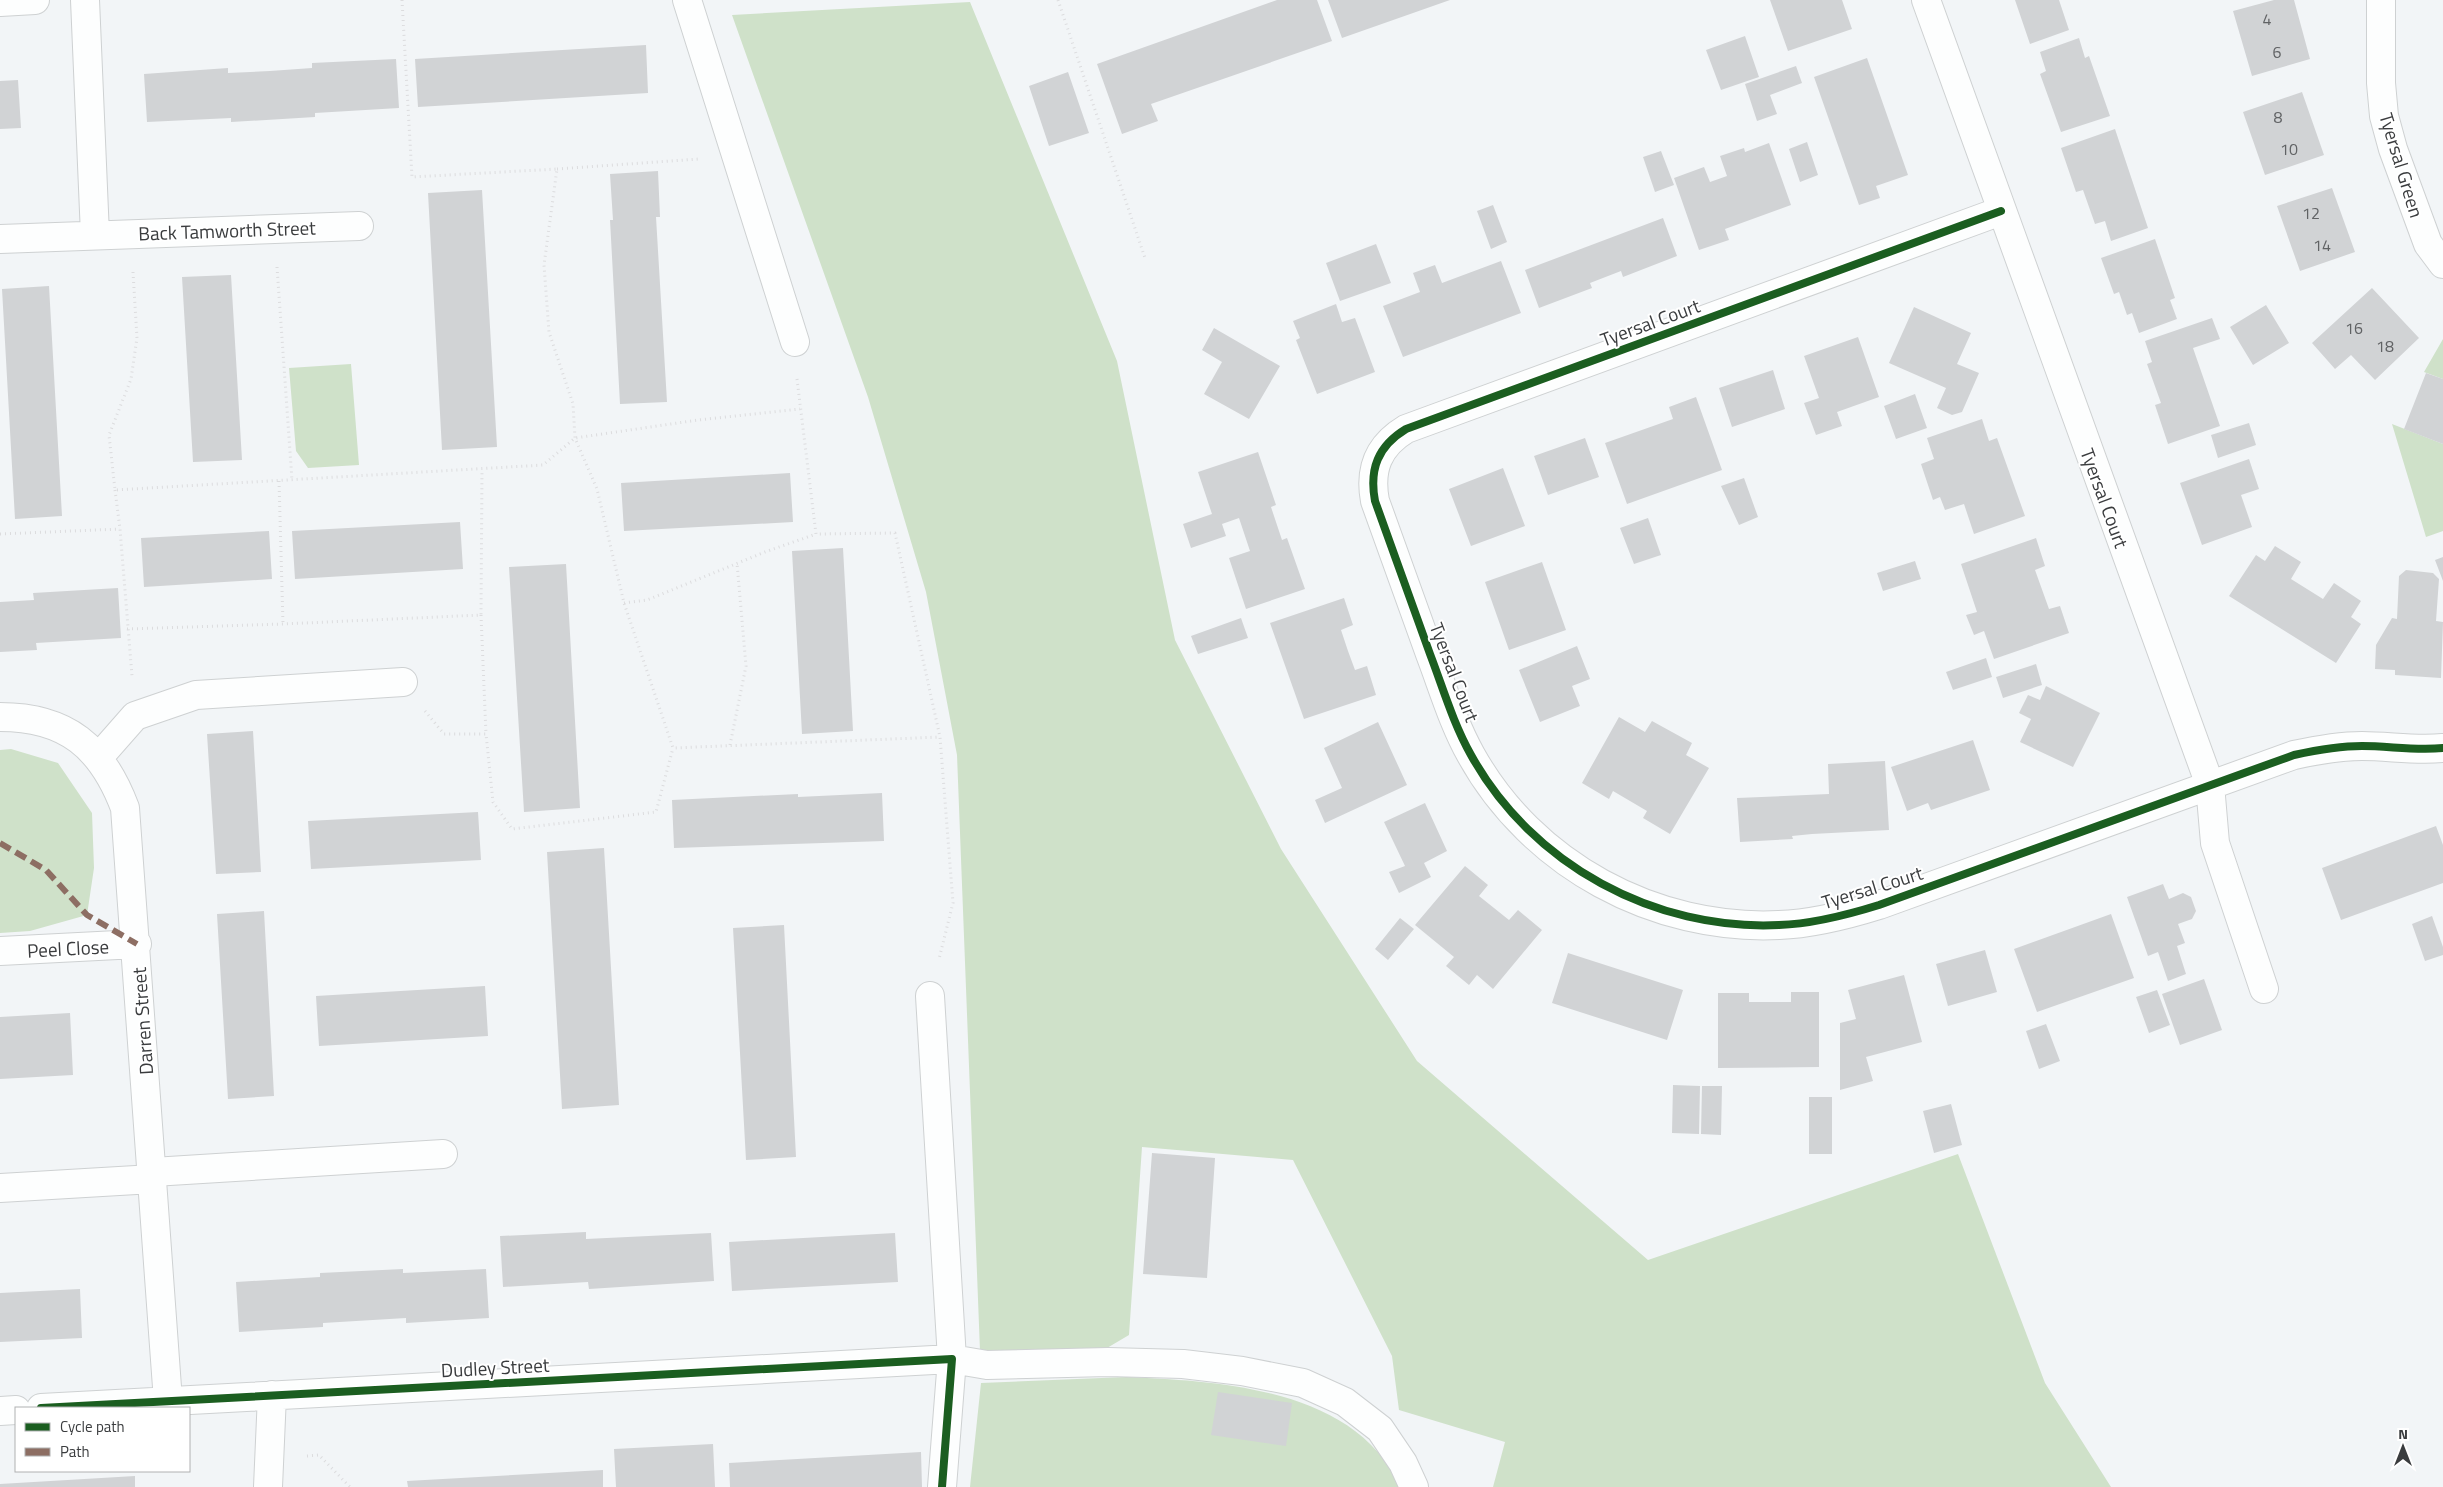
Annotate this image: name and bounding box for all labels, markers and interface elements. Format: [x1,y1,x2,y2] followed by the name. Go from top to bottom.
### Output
[2263,7,2272,31] house number: 4
[2273,40,2282,64] house number: 6
[2274,105,2283,129] house number: 8
[2372,109,2432,221] street label: Tyersal Green
[2280,137,2298,161] house number: 10
[2302,201,2320,225] house number: 12
[138,212,316,248] street label: Back Tamworth Street
[2313,233,2331,257] house number: 14
[1596,290,1704,353] street label: Tyersal Court
[2345,316,2363,340] house number: 16
[2376,334,2394,358] house number: 18
[2074,444,2137,552] street label: Tyersal Court
[1423,618,1487,726] street label: Tyersal Court
[1818,858,1926,916] street label: Tyersal Court
[26,931,110,965] street label: Peel Close
[124,966,160,1076] street label: Darren Street
[440,1350,550,1384] street label: Dudley Street
[15,1407,190,1472] legend
[60,1415,125,1438] text: Cycle path
[2378,1422,2428,1472] north arrow
[2398,1423,2408,1444] text: N
[60,1440,90,1463] text: Path

